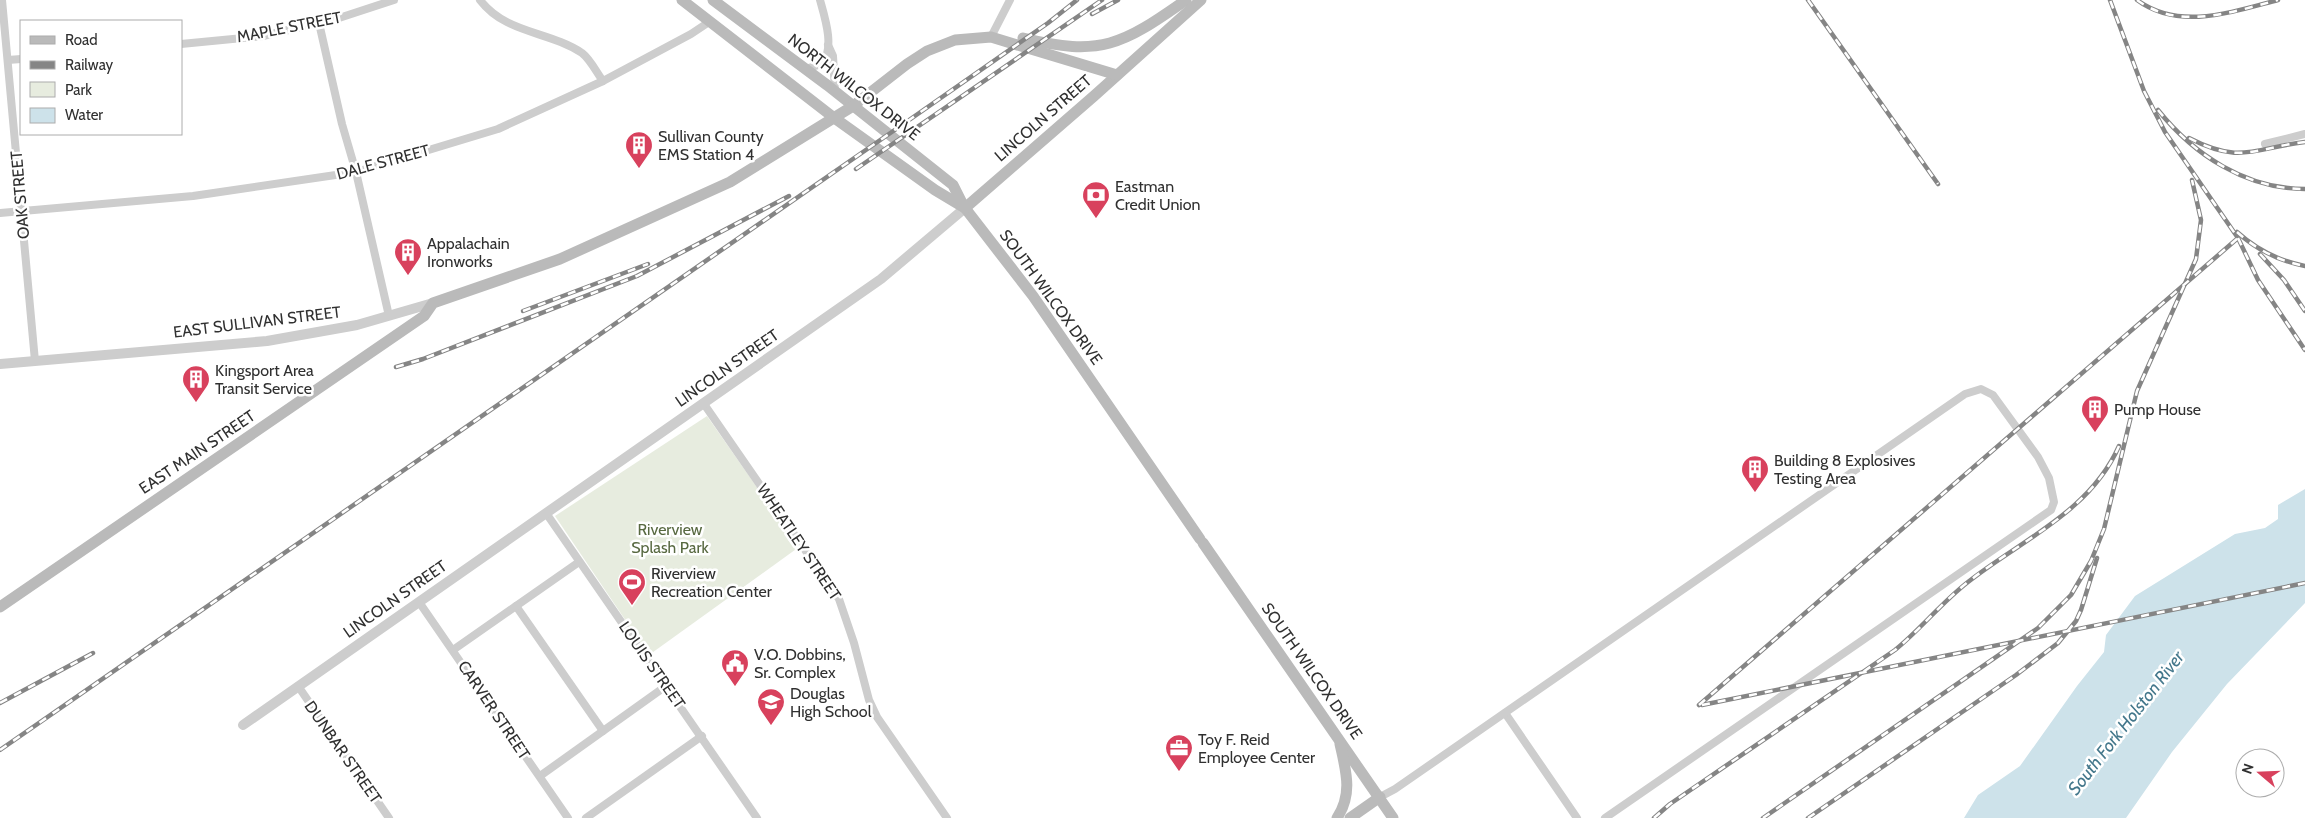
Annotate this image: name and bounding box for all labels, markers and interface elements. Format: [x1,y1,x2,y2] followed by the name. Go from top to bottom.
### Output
[235,7,343,46] street label: MAPLE STREET
[20,20,182,135] legend
[784,30,924,144] street label: NORTH WILCOX DRIVE
[65,31,98,49] text: Road
[65,56,114,74] text: Railway
[991,71,1096,165] street label: LINCOLN STREET
[65,81,92,99] text: Park
[65,106,103,124] text: Water
[658,127,764,164] place label: Sullivan County EMS Station 4
[624,130,654,169] building icon: Sullivan County EMS Station 4
[334,140,432,184] street label: DALE STREET
[7,150,33,240] street label: OAK STREET
[1115,177,1201,214] place label: Eastman Credit Union
[1081,180,1111,219] bank icon: Eastman Credit Union
[996,226,1106,368] street label: SOUTH WILCOX DRIVE
[427,234,510,271] place label: Appalachain Ironworks
[393,237,423,276] building icon: Appalachain Ironworks
[172,302,342,342] street label: EAST SULLIVAN STREET
[672,325,783,411] street label: LINCOLN STREET
[215,361,314,398] place label: Kingsport Area Transit Service
[181,364,211,403] building icon: Kingsport Area Transit Service
[2080,394,2110,433] building icon: Pump House
[2114,400,2201,419] place label: Pump House
[135,406,259,498] street label: EAST MAIN STREET
[1774,451,1916,488] place label: Building 8 Explosives Testing Area
[1740,454,1770,493] building icon: Building 8 Explosives Testing Area
[753,480,845,604] street label: WHEATLEY STREET
[631,520,710,557] park label: Riverview Splash Park
[340,556,451,642] street label: LINCOLN STREET
[651,564,773,601] place label: Riverview Recreation Center
[617,567,647,606] sports icon: Riverview Recreation Center
[1258,599,1366,743] street label: SOUTH WILCOX DRIVE
[615,618,689,713] street label: LOUIS STREET
[754,645,846,682] place label: V.O. Dobbins, Sr. Complex
[2063,646,2190,799] water label: South Fork Holston River
[720,648,750,687] public building icon: V.O. Dobbins, Sr. Complex
[454,657,534,763] street label: CARVER STREET
[790,684,872,721] place label: Douglas High School
[756,687,786,726] school or university icon: Douglas High School
[301,697,386,807] street label: DUNBAR STREET
[1198,730,1316,767] place label: Toy F. Reid Employee Center
[1164,733,1194,772] office icon: Toy F. Reid Employee Center
[2235,748,2285,798] north arrow
[2238,761,2258,776] text: N

